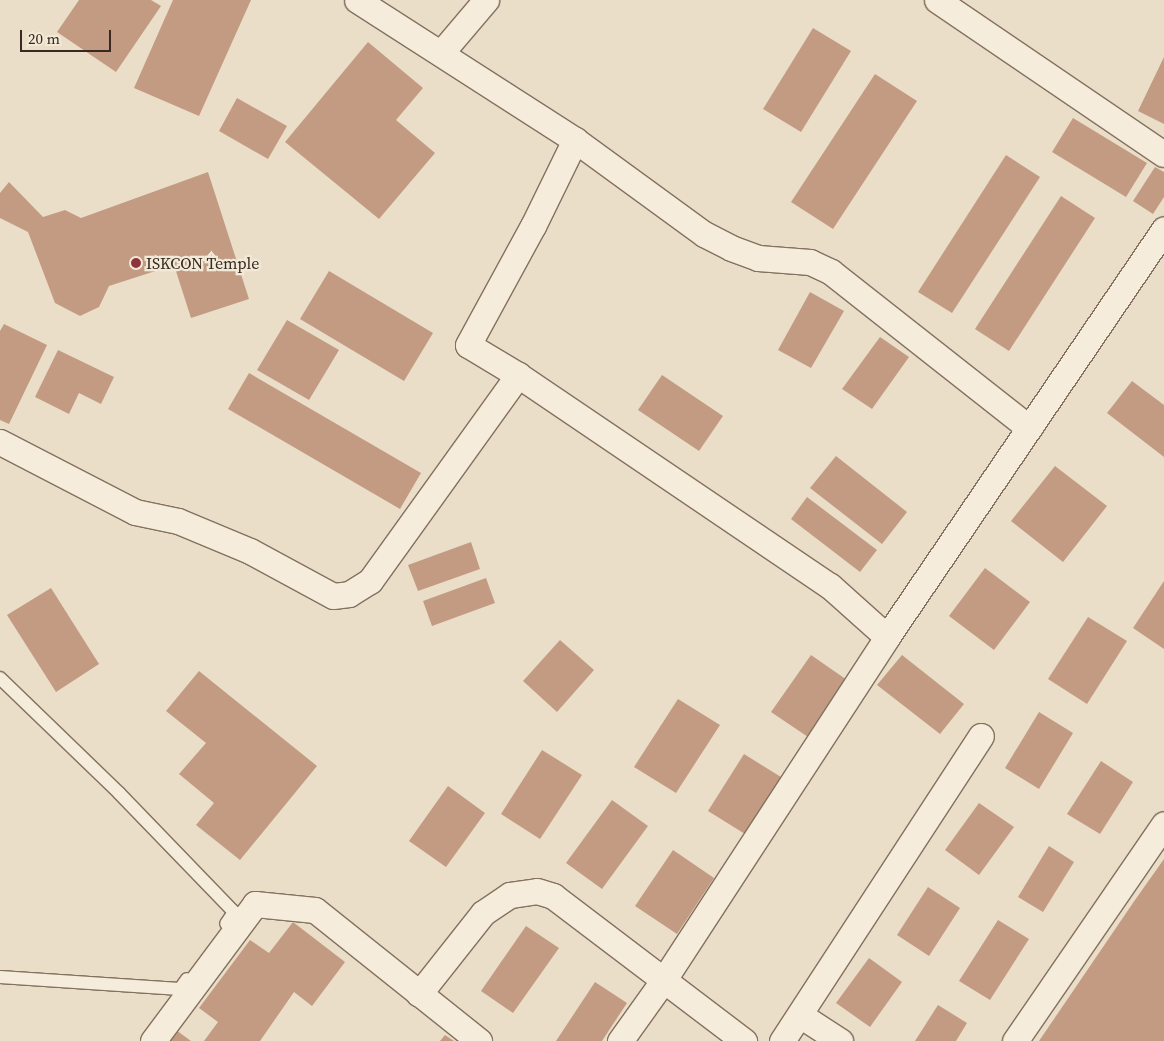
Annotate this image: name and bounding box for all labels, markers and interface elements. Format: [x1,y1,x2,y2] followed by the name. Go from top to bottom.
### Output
[22,20,114,52] scale bar
[28,28,60,49] text: 20 m
[146,253,260,273] place label: ISKCON Temple
[130,257,142,269] marker: ISKCON Temple

